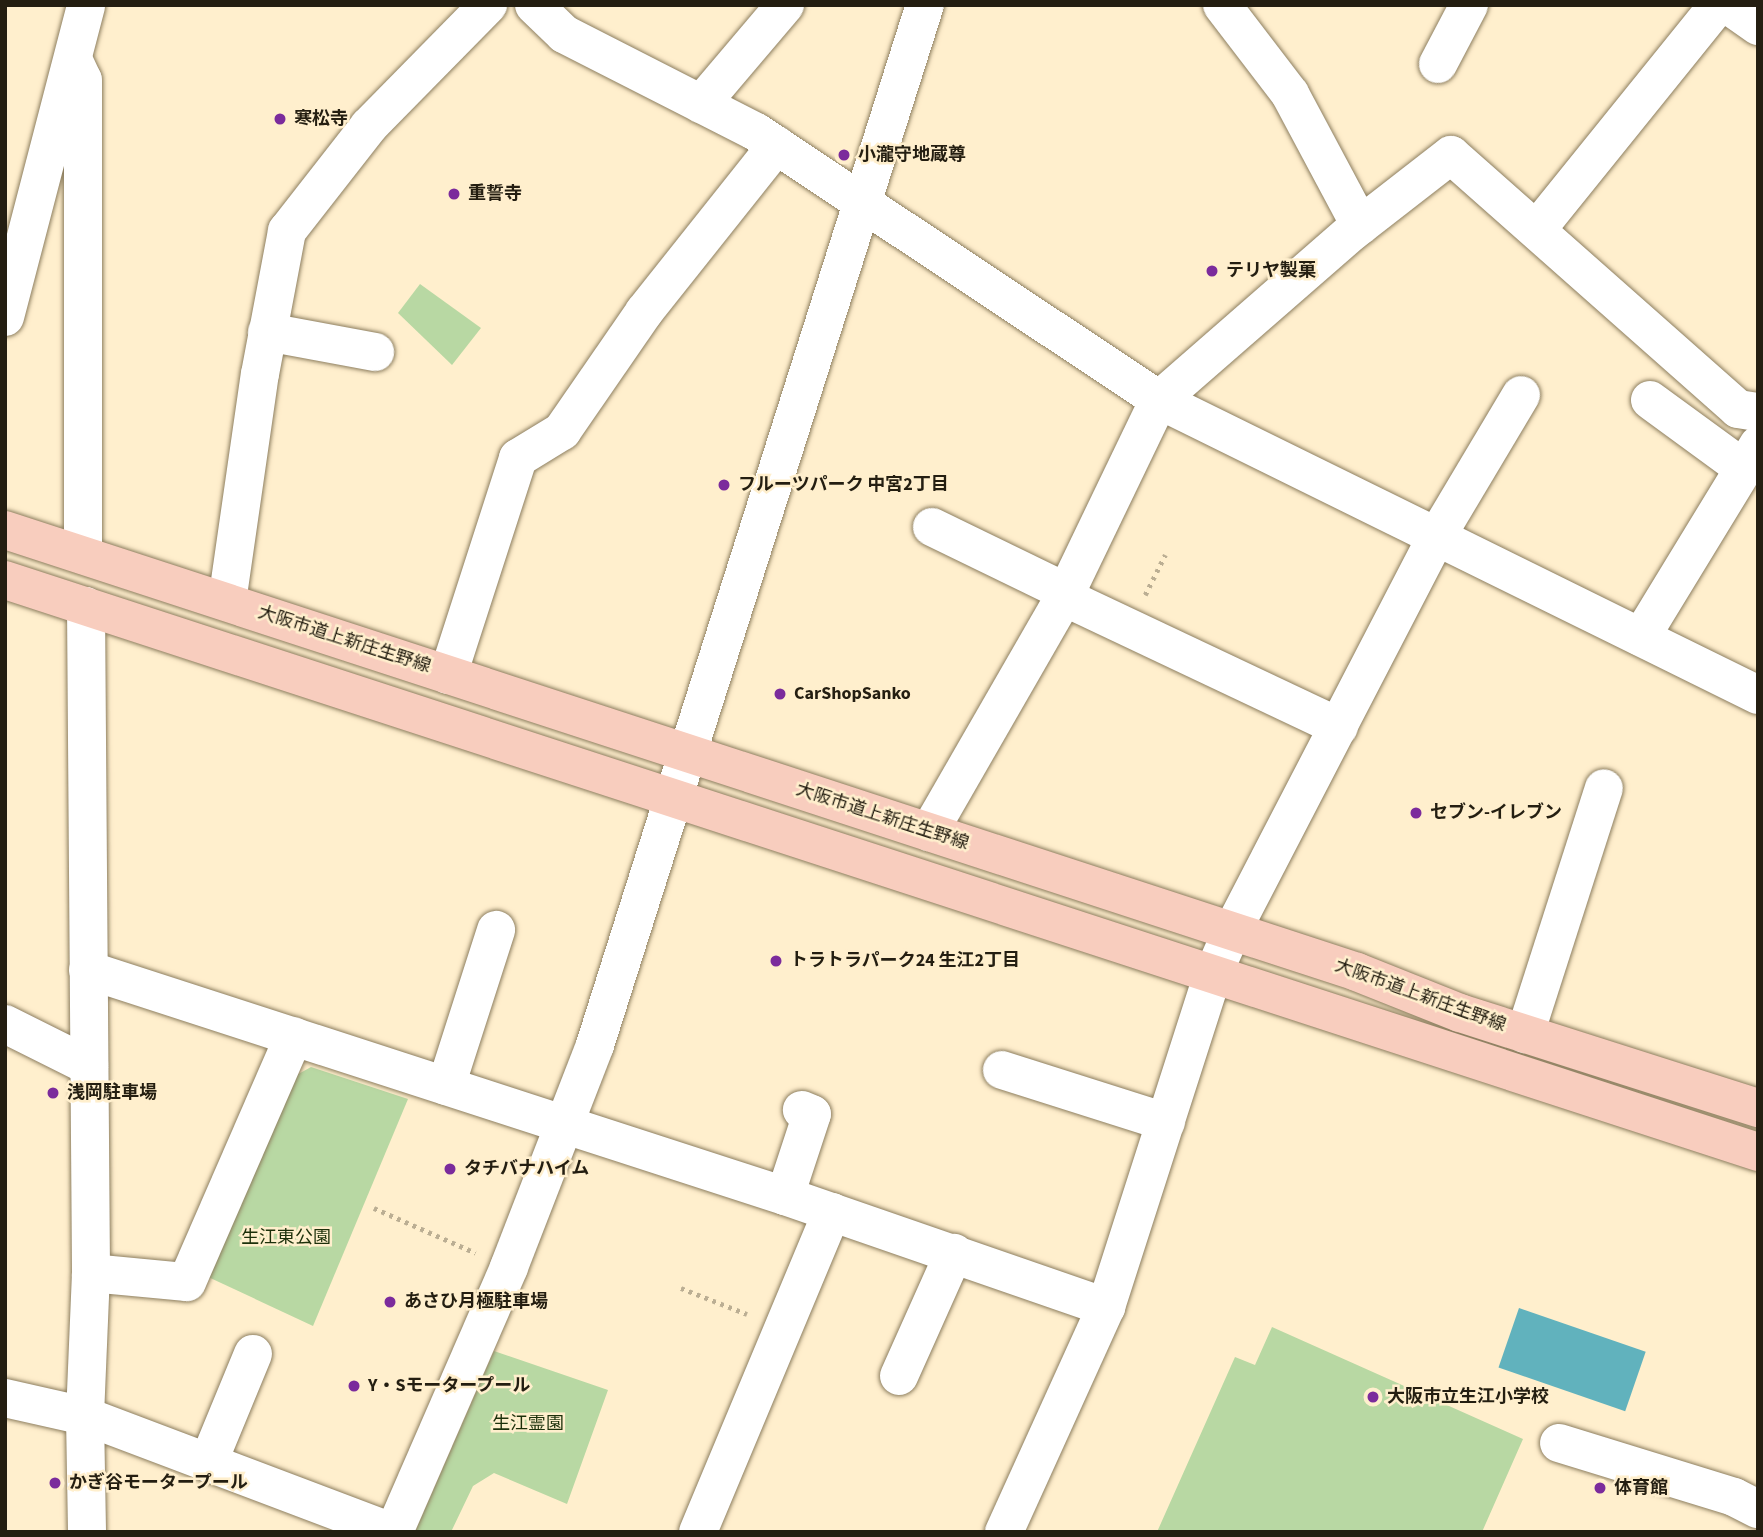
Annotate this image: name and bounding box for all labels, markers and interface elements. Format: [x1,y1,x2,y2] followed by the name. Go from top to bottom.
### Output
[294,108,348,130] place label: 寒松寺
[272,111,288,127] marker: 寒松寺
[858,144,966,166] place label: 小瀧守地蔵尊
[836,147,852,163] marker: 小瀧守地蔵尊
[468,183,522,205] place label: 重誓寺
[446,186,462,202] marker: 重誓寺
[1226,260,1316,282] place label: テリヤ製菓
[1204,263,1220,279] marker: テリヤ製菓
[738,474,949,496] place label: フルーツパーク 中宮2丁目
[716,477,732,493] marker: フルーツパーク 中宮2丁目
[255,602,433,678] street label: 大阪市道上新庄生野線
[794,683,911,705] place label: CarShopSanko
[772,686,788,702] marker: CarShopSanko
[793,779,971,855] street label: 大阪市道上新庄生野線
[1430,802,1562,824] place label: セブン-イレブン
[1408,805,1424,821] marker: セブン-イレブン
[790,950,1020,972] place label: トラトラパーク24 生江2丁目
[768,953,784,969] marker: トラトラパーク24 生江2丁目
[1332,955,1508,1037] street label: 大阪市道上新庄生野線
[67,1082,157,1104] place label: 浅岡駐車場
[45,1085,61,1101] marker: 浅岡駐車場
[464,1158,590,1180] place label: タチバナハイム
[442,1161,458,1177] marker: タチバナハイム
[241,1227,331,1249] park label: 生江東公園
[404,1291,548,1313] place label: あさひ月極駐車場
[382,1294,398,1310] marker: あさひ月極駐車場
[368,1375,531,1397] place label: Y・Sモータープール
[346,1378,362,1394] marker: Y・Sモータープール
[1387,1386,1549,1408] place label: 大阪市立生江小学校
[1365,1389,1381,1405] marker: 大阪市立生江小学校
[492,1413,564,1435] park label: 生江霊園
[69,1472,249,1494] place label: かぎ谷モータープール
[47,1475,63,1491] marker: かぎ谷モータープール
[1614,1477,1668,1499] place label: 体育館
[1592,1480,1608,1496] marker: 体育館

